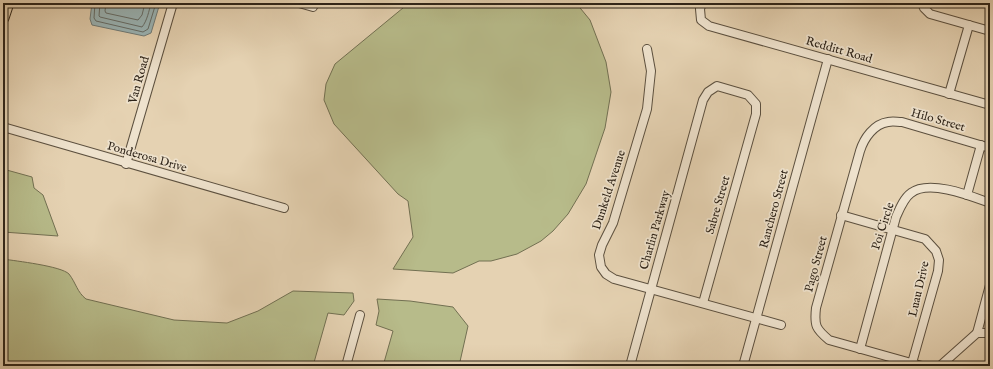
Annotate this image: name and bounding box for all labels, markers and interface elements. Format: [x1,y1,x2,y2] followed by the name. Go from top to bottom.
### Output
[804,33,875,67] street label: Redditt Road
[125,54,153,106] street label: Van Road
[909,105,967,135] street label: Hilo Street
[105,138,189,176] street label: Ponderosa Drive
[589,148,629,232] street label: Dunkeld Avenue
[756,168,792,250] street label: Ranchero Street
[703,174,733,236] street label: Sabre Street
[637,189,673,271] street label: Charlin Parkway
[868,200,898,252] street label: Poi Circle
[801,234,831,294] street label: Pago Street
[905,259,933,318] street label: Luau Drive

